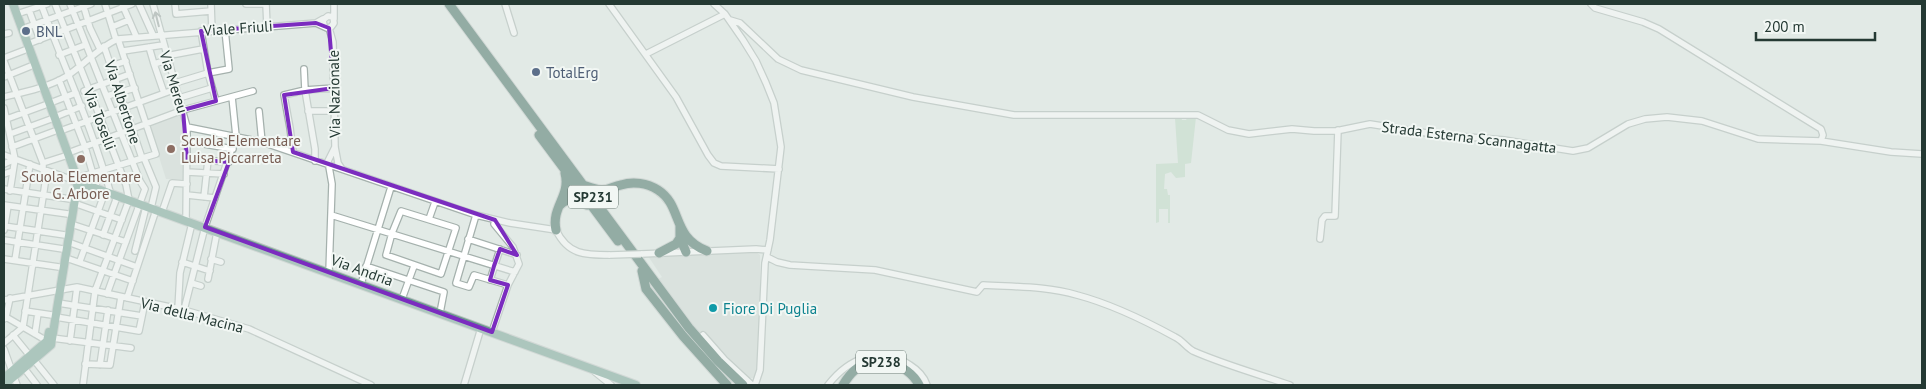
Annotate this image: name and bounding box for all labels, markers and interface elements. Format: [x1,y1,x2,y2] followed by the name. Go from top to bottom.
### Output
[1756,10,1875,42] scale bar
[151,11,161,27] one-way arrow
[202,16,273,40] street label: Viale Friuli
[1764,17,1805,36] text: 200 m
[36,22,63,41] place label: BNL
[20,25,32,37] marker: BNL
[155,48,192,116] street label: Via Mereu
[324,50,344,139] street label: Via Nazionale
[100,57,145,146] street label: Via Albertone
[546,63,599,82] place label: TotalErg
[530,66,542,78] marker: TotalErg
[79,84,120,153] street label: Via Toselli
[1381,117,1557,157] street label: Strada Esterna Scannagatta
[181,131,301,167] place label: Scuola Elementare Luisa Piccarreta
[165,143,177,155] marker: Scuola Elementare Luisa Piccarreta
[75,153,87,165] marker: Scuola Elementare G. Arbore
[21,167,141,203] place label: Scuola Elementare G. Arbore
[568,186,618,208] road number: SP231
[327,250,396,290] street label: Via Andria
[137,293,246,337] street label: Via della Macina
[723,299,817,318] place label: Fiore Di Puglia
[707,302,719,314] marker: Fiore Di Puglia
[856,351,906,374] road number: SP238

